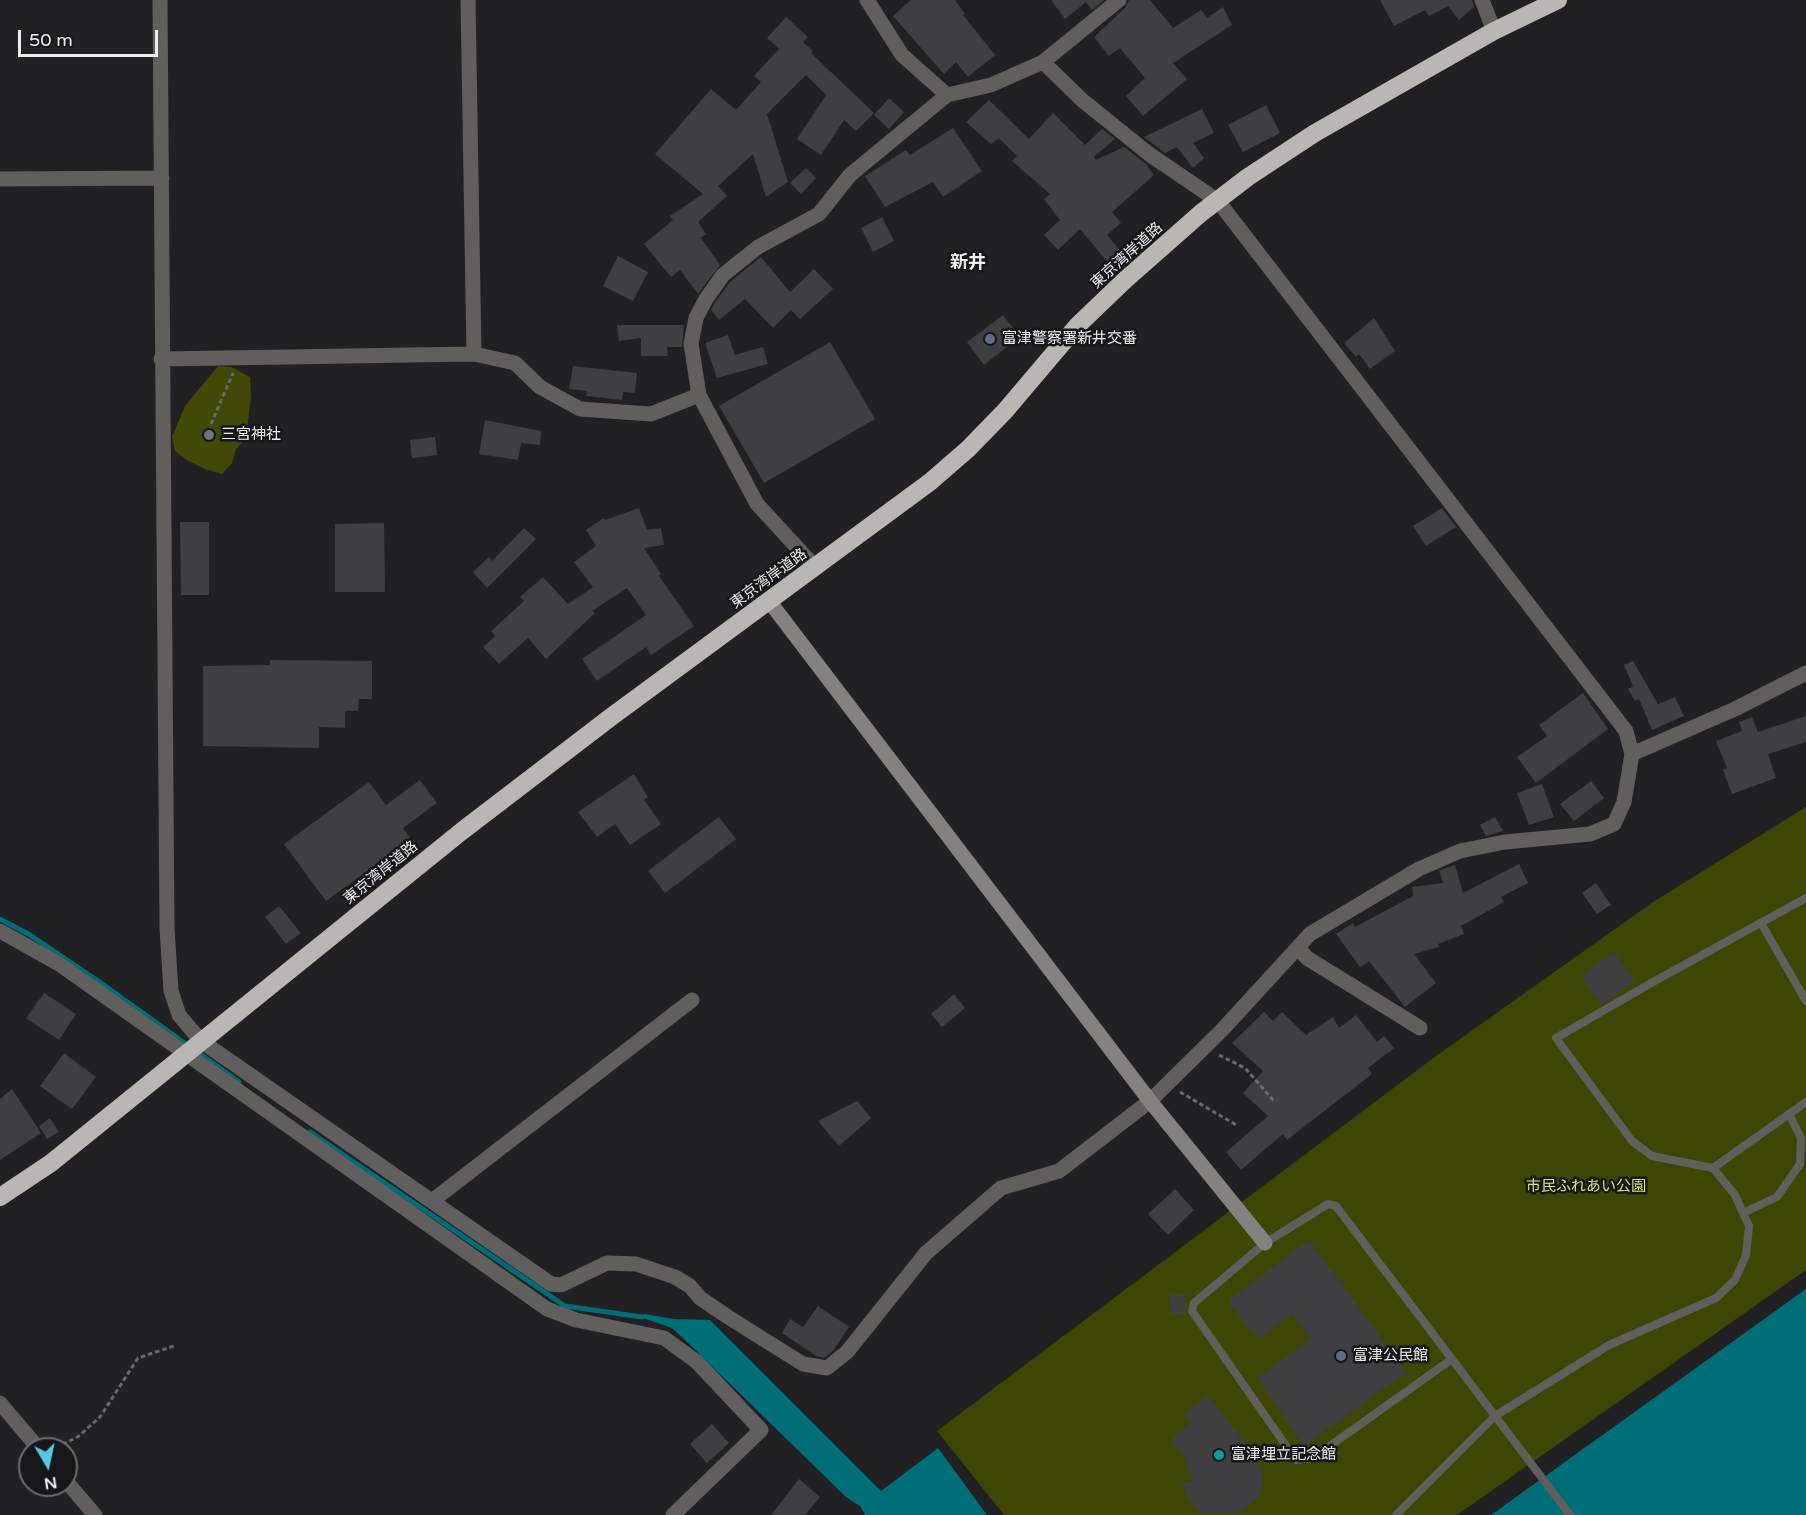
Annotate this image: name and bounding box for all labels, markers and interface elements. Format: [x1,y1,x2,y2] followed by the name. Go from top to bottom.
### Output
[21,18,160,56] scale bar
[29,29,73,51] text: 50 m
[1088,219,1166,293] street label: 東京湾岸道路
[950,252,986,274] district label: 新井
[1002,330,1137,348] place label: 富津警察署新井交番
[983,332,997,346] marker: 富津警察署新井交番
[221,426,281,444] place label: 三宮神社
[202,428,216,442] marker: 三宮神社
[727,545,811,613] street label: 東京湾岸道路
[340,838,422,908] street label: 東京湾岸道路
[1526,1178,1646,1196] park label: 市民ふれあい公園
[1353,1347,1428,1365] place label: 富津公民館
[1334,1349,1348,1363] marker: 富津公民館
[18,1437,78,1497] north arrow
[1231,1446,1336,1464] place label: 富津埋立記念館
[1212,1448,1226,1462] marker: 富津埋立記念館
[43,1472,58,1494] text: N

